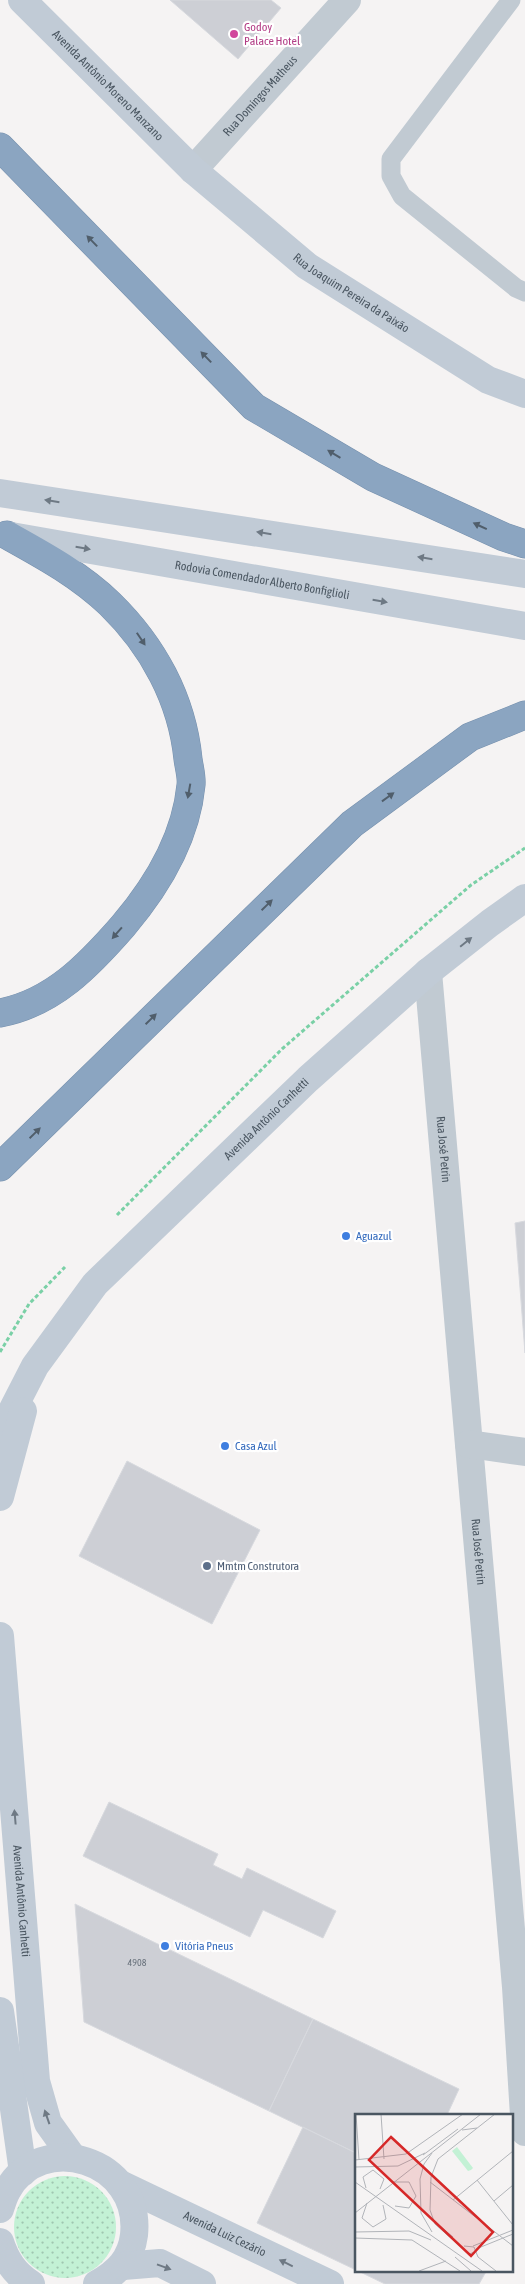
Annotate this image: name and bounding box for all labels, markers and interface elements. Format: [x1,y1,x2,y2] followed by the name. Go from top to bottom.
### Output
[244,20,301,48] place label: Godoy Palace Hotel
[49,27,167,144] street label: Avenida Antônio Moreno Manzano
[228,28,240,40] marker: Godoy Palace Hotel
[220,53,300,139] street label: Rua Domingos Matheus
[86,235,98,247] one-way arrow
[290,250,412,336] street label: Rua Joaquim Pereira da Paixão
[200,351,212,363] one-way arrow
[328,450,341,459] one-way arrow
[43,496,59,504] one-way arrow
[473,522,487,530] one-way arrow
[256,529,272,537] one-way arrow
[75,545,91,553] one-way arrow
[417,554,433,562] one-way arrow
[174,558,351,602] street label: Rodovia Comendador Alberto Bonfiglioli
[373,597,389,605] one-way arrow
[136,633,146,646] one-way arrow
[185,783,193,799] one-way arrow
[381,792,395,802] one-way arrow
[261,899,273,911] one-way arrow
[112,927,123,939] one-way arrow
[459,936,472,947] one-way arrow
[145,1013,157,1025] one-way arrow
[221,1075,312,1163] street label: Avenida Antônio Canhetti
[434,1115,453,1183] street label: Rua José Petrin
[29,1127,41,1139] one-way arrow
[356,1229,393,1243] place label: Aguazul
[340,1230,352,1242] marker: Aguazul
[235,1439,277,1453] place label: Casa Azul
[219,1440,231,1452] marker: Casa Azul
[468,1518,488,1586] street label: Rua José Petrin
[217,1559,299,1573] place label: Mmtm Construtora
[201,1560,213,1572] marker: Mmtm Construtora
[11,1809,19,1825] one-way arrow
[10,1845,33,1958] street label: Avenida Antônio Canhetti
[175,1939,233,1953] place label: Vitória Pneus
[159,1940,171,1952] marker: Vitória Pneus
[128,1957,147,1968] house number: 4908
[43,2109,51,2124] one-way arrow
[355,2114,512,2272] inset map
[181,2208,269,2260] street label: Avenida Luiz Cezário
[279,2259,294,2267] one-way arrow
[157,2264,172,2271] one-way arrow

